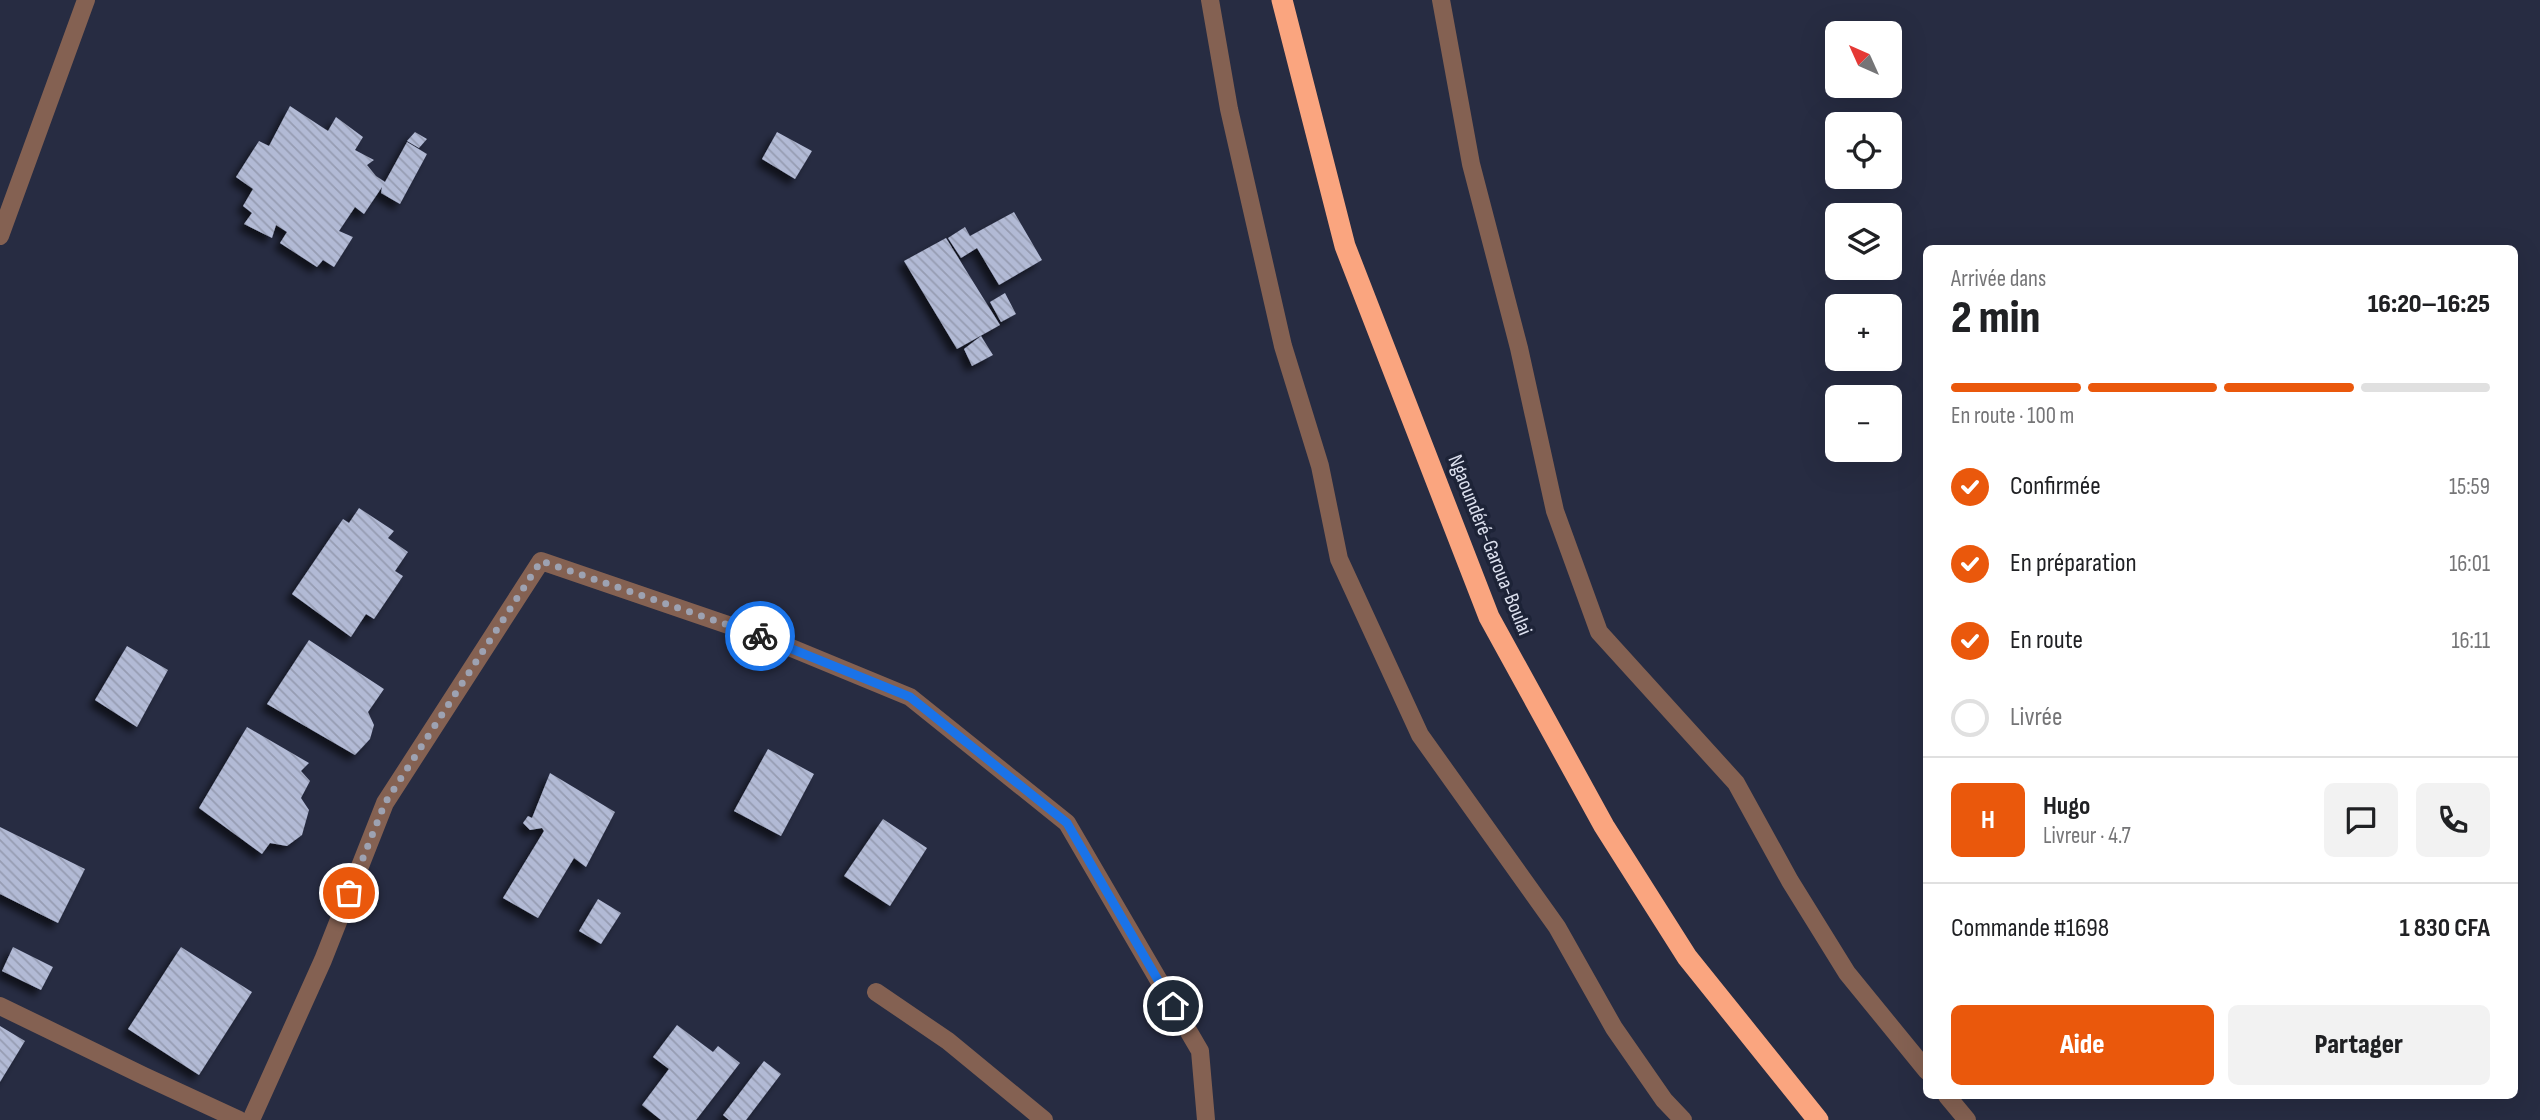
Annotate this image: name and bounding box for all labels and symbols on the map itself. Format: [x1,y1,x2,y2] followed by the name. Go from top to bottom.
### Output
[1825,21,1902,98] north arrow
[1442,451,1538,639] street label: Ngaoundéré-Garoua-Boulai
[725,601,795,671] courier
[319,863,379,923] pin
[1143,976,1203,1036] pin

